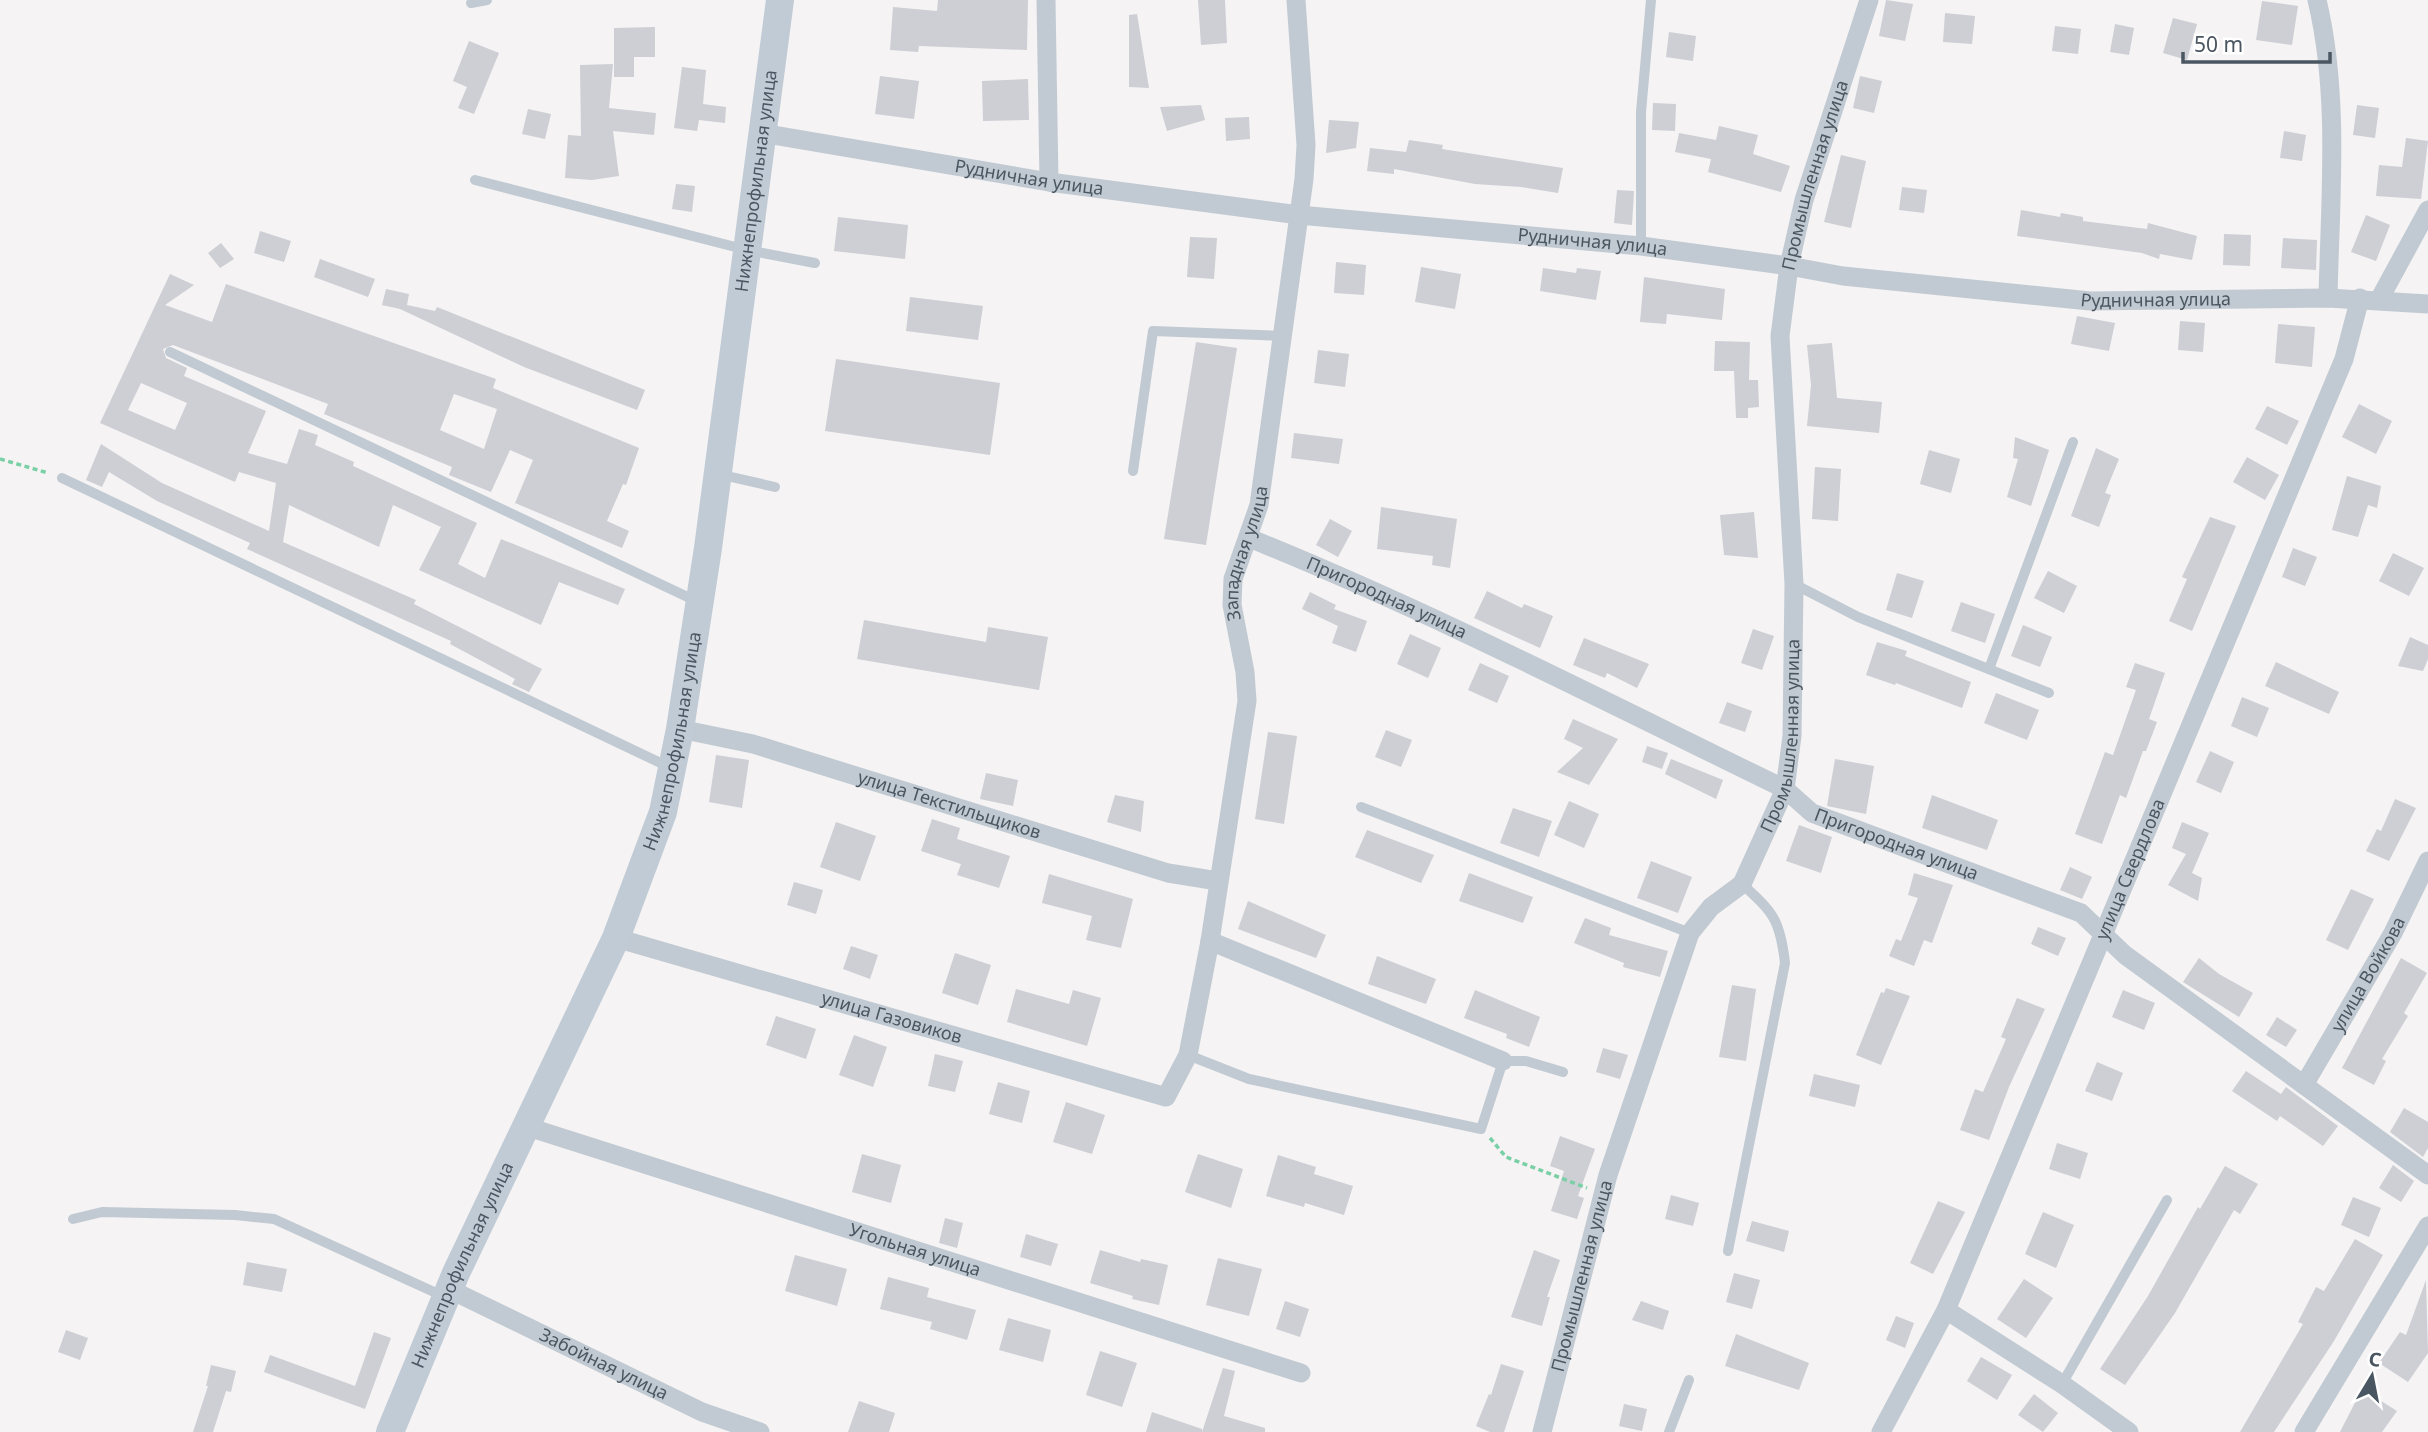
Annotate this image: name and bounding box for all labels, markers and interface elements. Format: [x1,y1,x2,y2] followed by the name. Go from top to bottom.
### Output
[2183,21,2330,65] scale bar
[2194,30,2243,58] text: 50 m
[729,68,782,293] street label: Нижнепрофильная улица
[1775,77,1853,273] street label: Промышленная улица
[953,153,1105,200] street label: Рудничная улица
[1517,222,1669,260] street label: Рудничная улица
[2080,286,2231,312] street label: Рудничная улица
[1218,484,1273,623] street label: Западная улица
[1303,550,1471,643] street label: Пригородная улица
[637,630,706,854] street label: Нижнепрофильная улица
[1754,639,1804,836] street label: Промышленная улица
[855,764,1044,844] street label: улица Текстильщиков
[2089,795,2170,943] street label: улица Свердлова
[1811,802,1982,885] street label: Пригородная улица
[2325,912,2410,1036] street label: улица Войкова
[819,985,965,1048] street label: улица Газовиков
[405,1157,518,1372] street label: Нижнепрофильная улица
[1545,1177,1617,1374] street label: Промышленная улица
[846,1217,984,1281] street label: Угольная улица
[536,1322,672,1405] street label: Забойная улица
[2337,1341,2407,1411] north arrow
[2367,1345,2383,1373] text: С

